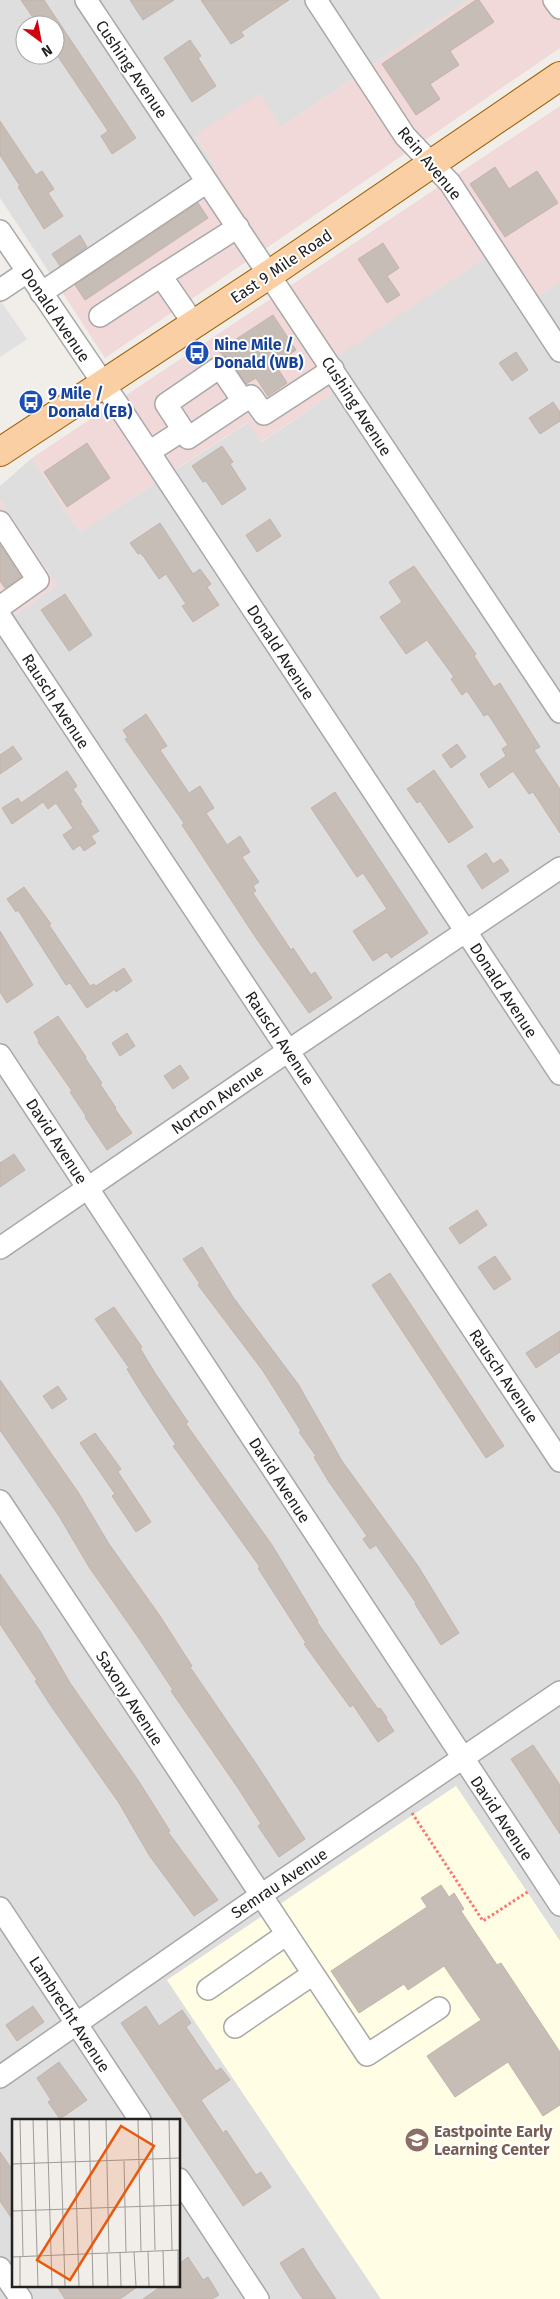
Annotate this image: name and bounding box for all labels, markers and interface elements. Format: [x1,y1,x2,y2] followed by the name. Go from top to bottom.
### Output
[15,15,65,65] north arrow
[92,17,171,122] street label: Cushing Avenue
[38,41,55,60] text: N
[394,123,466,204] street label: Rein Avenue
[227,225,336,307] street label: East 9 Mile Road
[17,265,94,366] street label: Donald Avenue
[214,335,304,372] place label: Nine Mile / Donald (WB)
[184,340,210,366] bus stop icon: Nine Mile / Donald (WB)
[317,353,396,459] street label: Cushing Avenue
[48,384,132,421] place label: 9 Mile / Donald (EB)
[18,389,44,415] bus stop icon: 9 Mile / Donald (EB)
[243,601,318,703] street label: Donald Avenue
[18,650,93,752] street label: Rausch Avenue
[466,939,541,1041] street label: Donald Avenue
[241,988,318,1089] street label: Rausch Avenue
[168,1061,267,1138] street label: Norton Avenue
[22,1095,91,1188] street label: David Avenue
[465,1326,542,1427] street label: Rausch Avenue
[245,1434,314,1527] street label: David Avenue
[92,1647,167,1749] street label: Saxony Avenue
[466,1772,537,1864] street label: David Avenue
[227,1844,331,1923] street label: Semrau Avenue
[25,1953,114,2076] street label: Lambrecht Avenue
[12,2119,180,2286] inset map
[434,2122,553,2159] place label: Eastpointe Early Learning Center
[404,2127,430,2153] school or university icon: Eastpointe Early Learning Center

